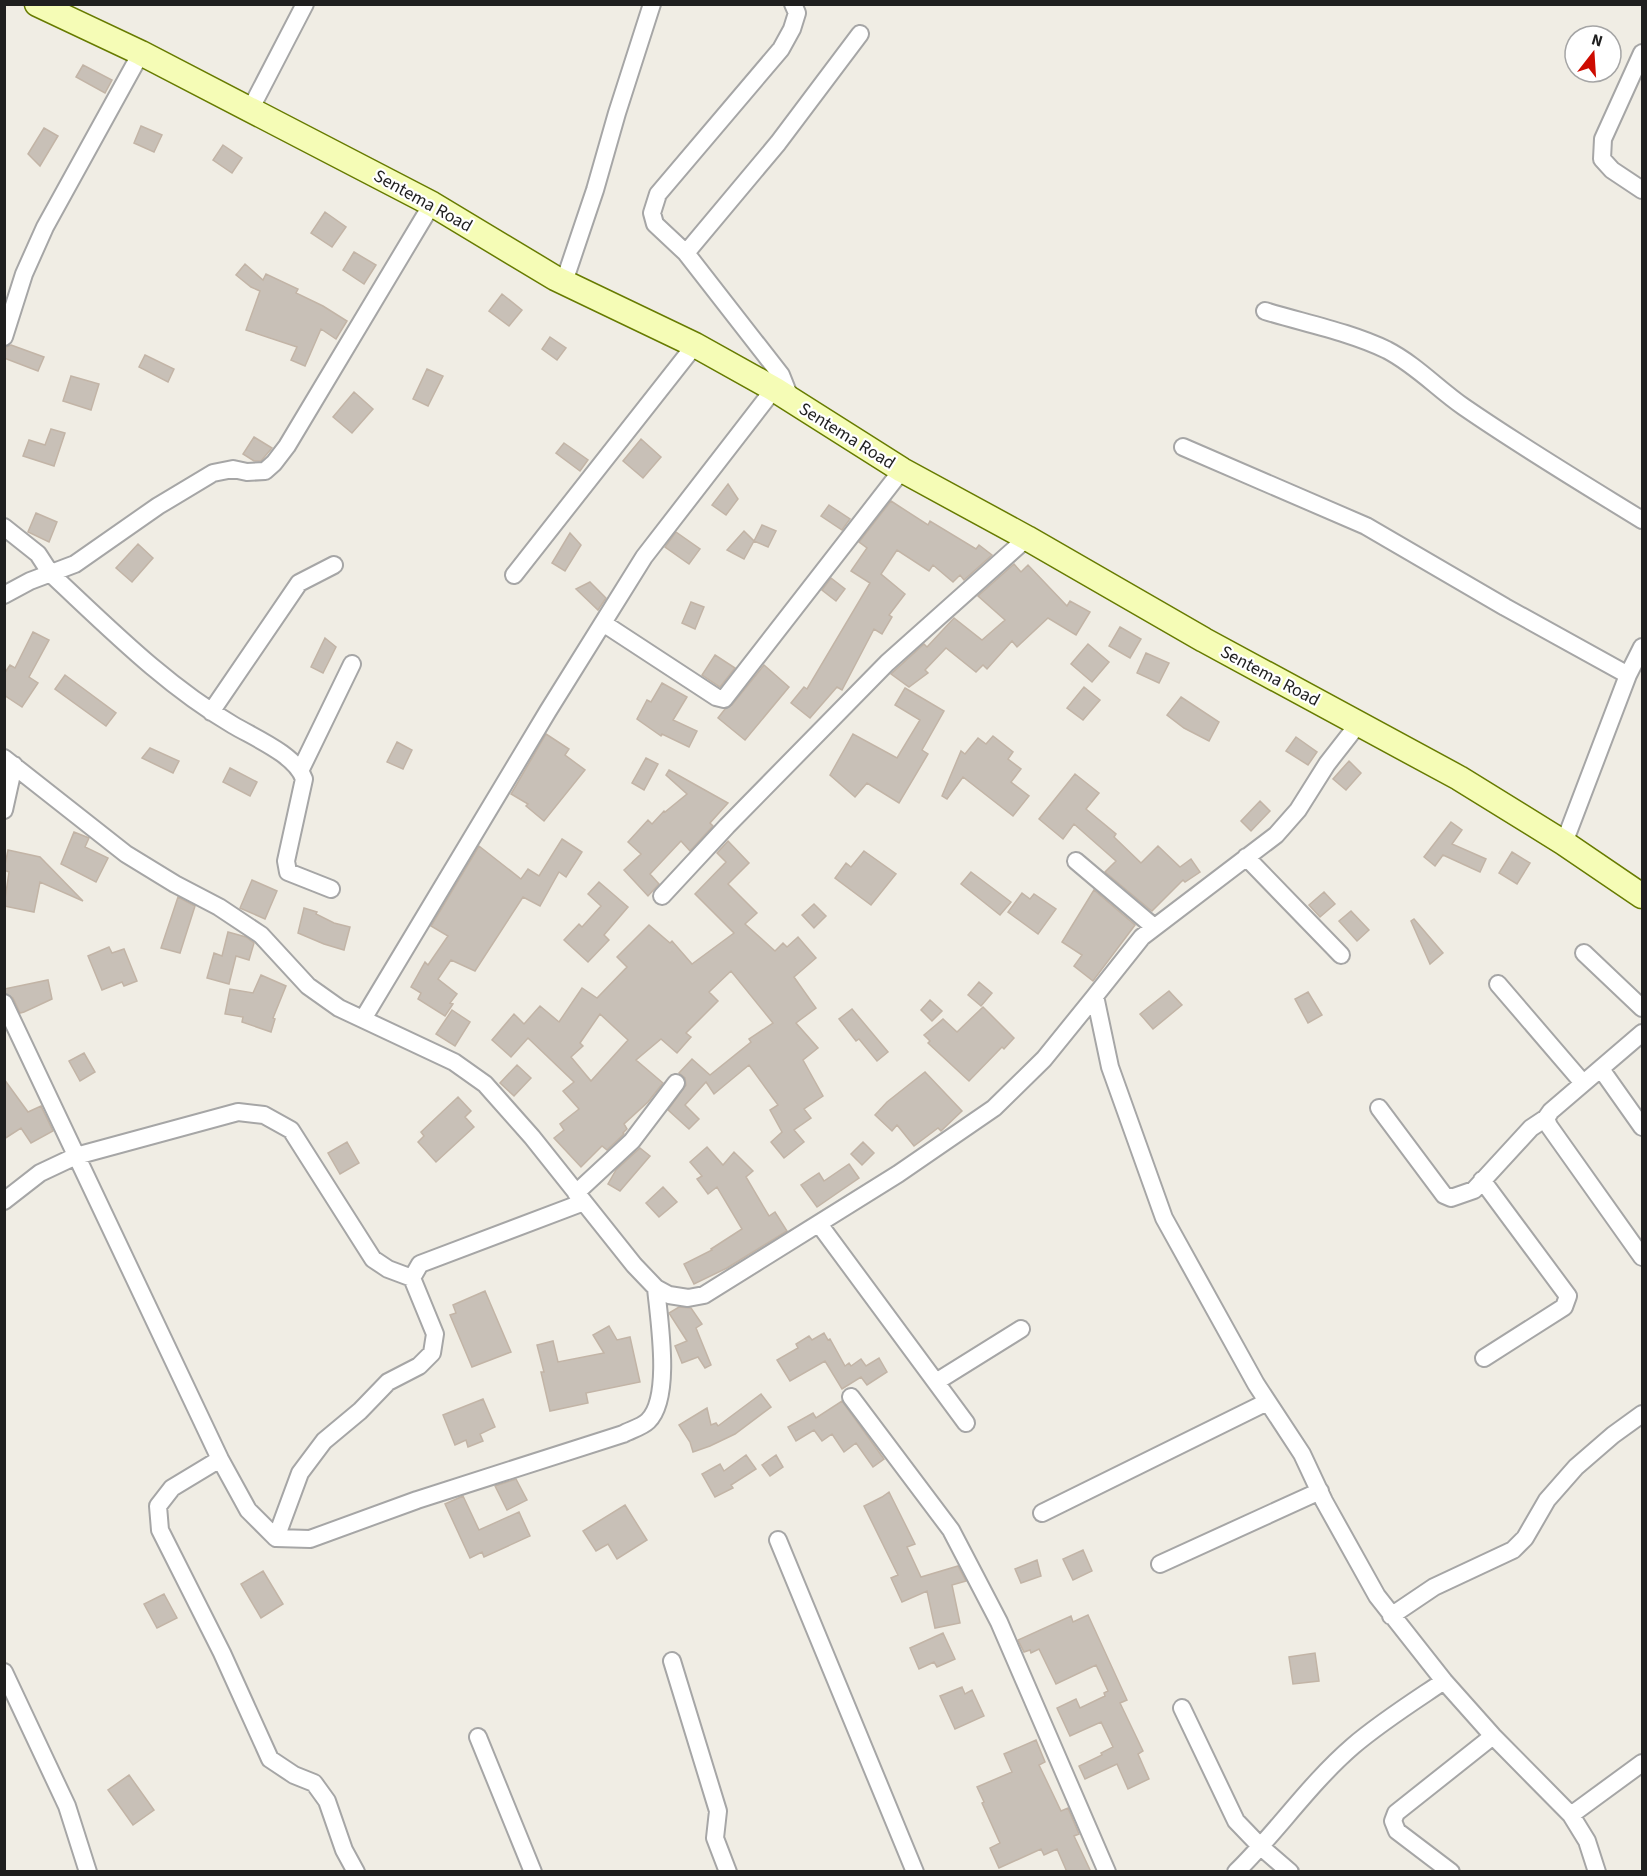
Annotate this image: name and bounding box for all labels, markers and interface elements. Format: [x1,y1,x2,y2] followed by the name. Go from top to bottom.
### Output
[1563,24,1623,84] north arrow
[1589,29,1605,53] text: N
[369,164,477,238] street label: Sentema Road
[794,396,900,476] street label: Sentema Road
[1216,639,1324,713] street label: Sentema Road

